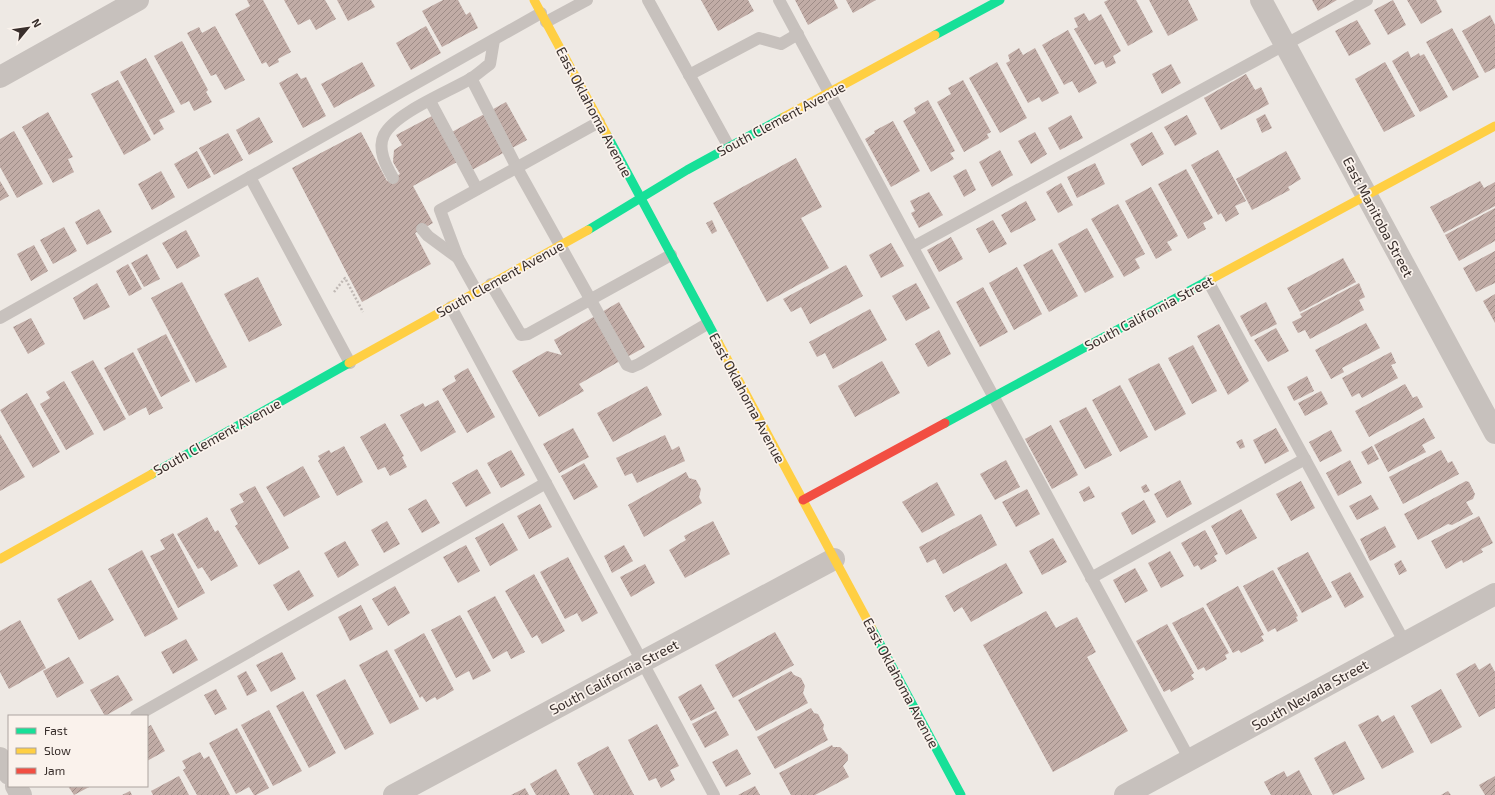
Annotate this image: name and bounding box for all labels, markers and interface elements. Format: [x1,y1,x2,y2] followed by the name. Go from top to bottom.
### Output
[8,8,48,48] north arrow
[30,16,45,30] text: N
[553,44,636,180] street label: East Oklahoma Avenue
[714,77,848,160] street label: South Clement Avenue
[1340,154,1417,280] street label: East Manitoba Street
[433,236,566,321] street label: South Clement Avenue
[1081,271,1216,354] street label: South California Street
[706,330,789,466] street label: East Oklahoma Avenue
[150,394,283,479] street label: South Clement Avenue
[860,615,943,751] street label: East Oklahoma Avenue
[546,635,681,718] street label: South California Street
[1249,655,1371,734] street label: South Nevada Street
[8,715,148,787] legend
[44,723,68,737] text: Fast
[44,743,71,757] text: Slow
[44,763,65,777] text: Jam

